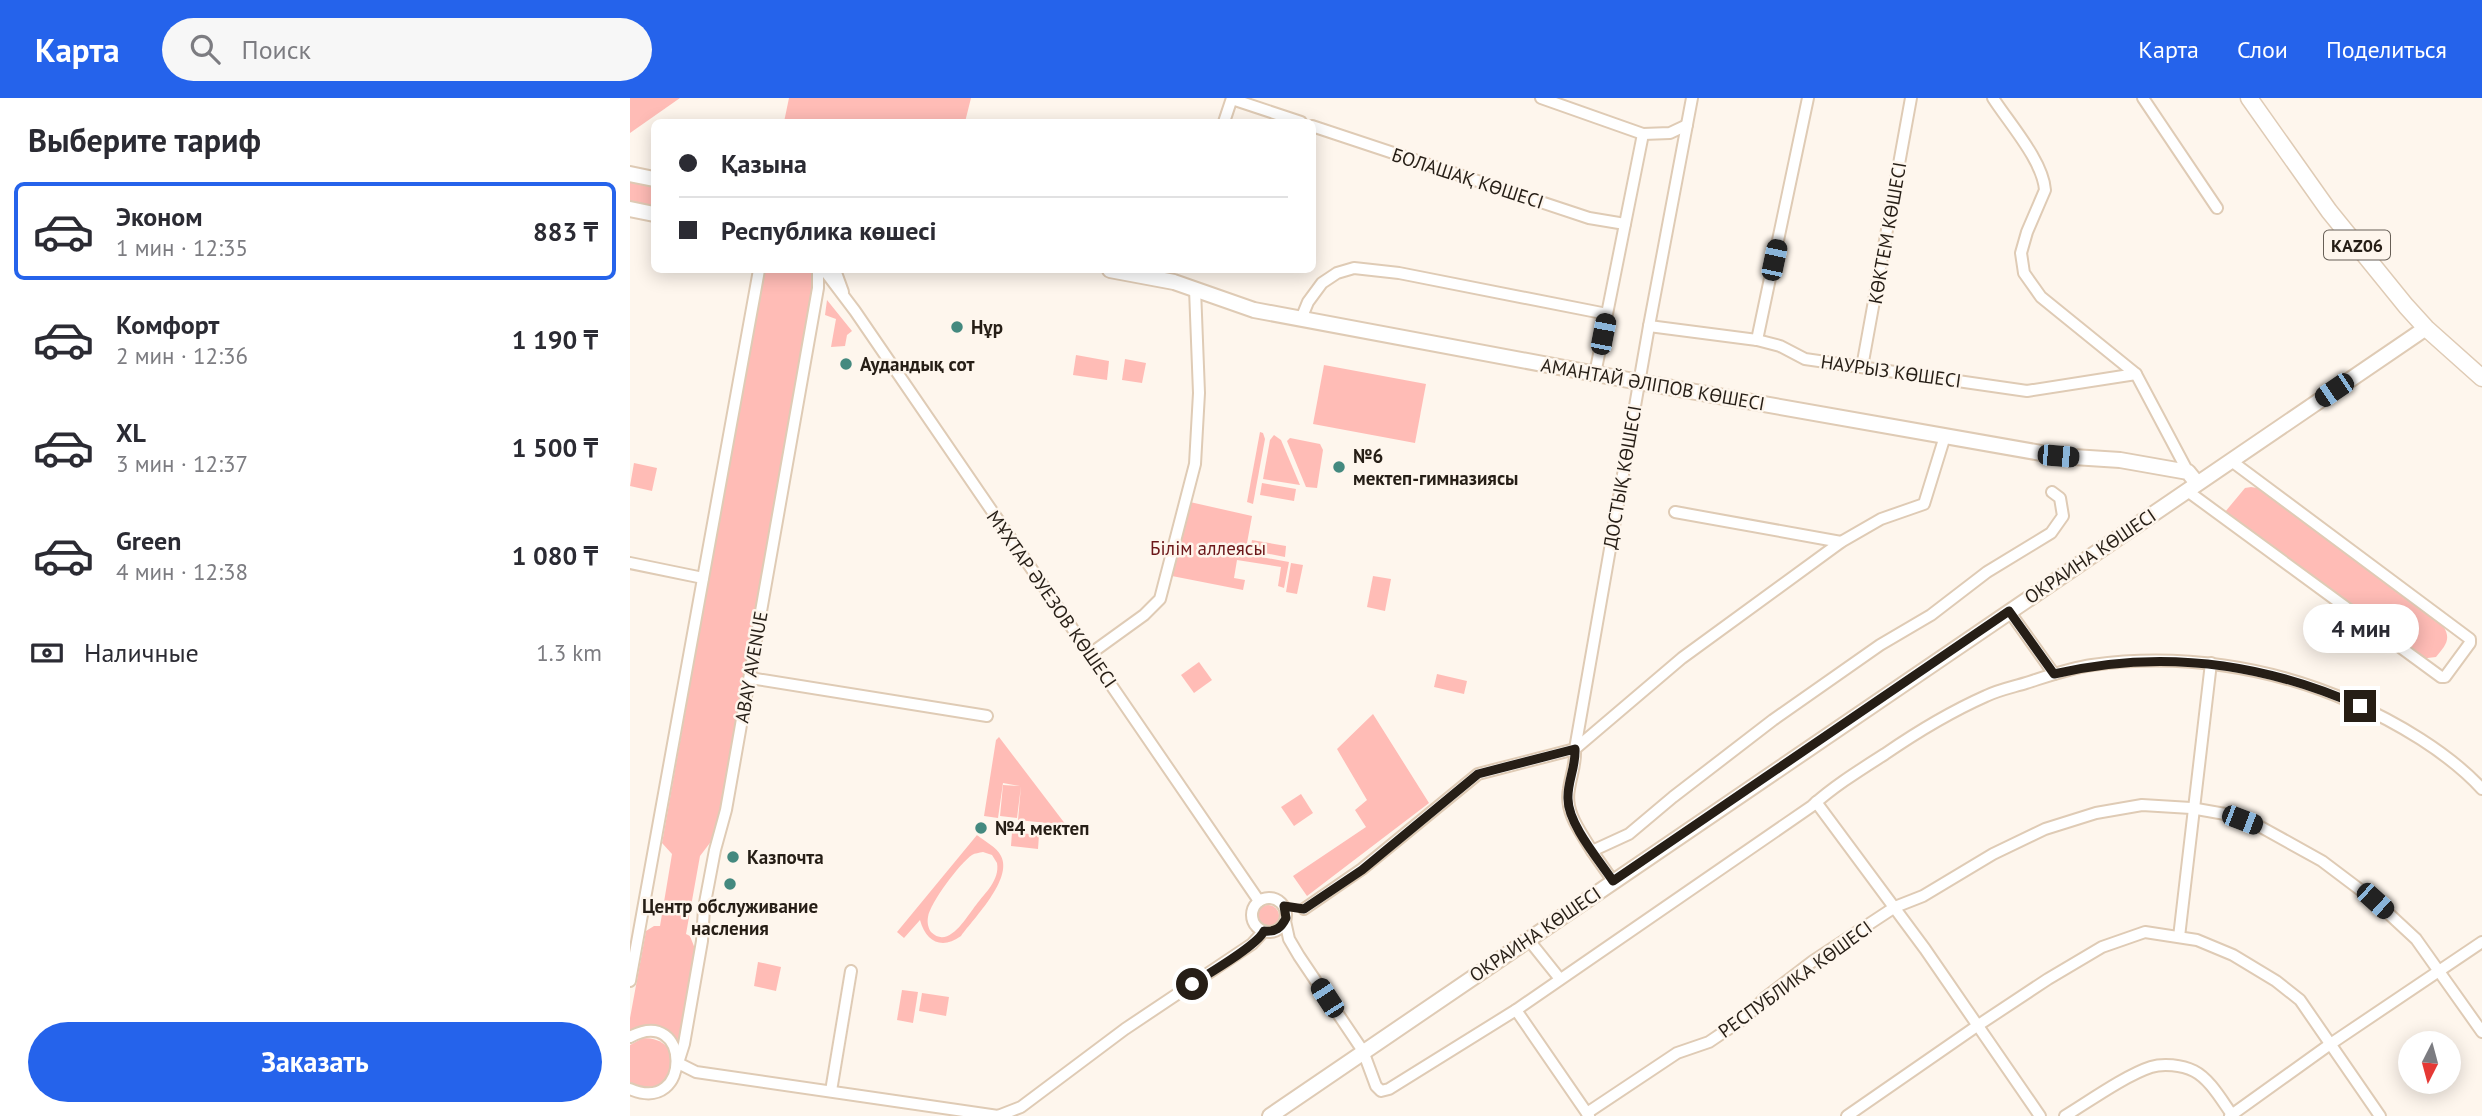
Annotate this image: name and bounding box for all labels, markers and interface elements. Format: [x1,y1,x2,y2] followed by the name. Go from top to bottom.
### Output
[162,18,652,81] search box
[35,28,120,71] text: Карта
[186,30,224,68] icon: search
[242,33,311,66] text: Поиск
[2138,34,2199,65] text: Карта
[2237,34,2288,65] text: Слои
[2326,34,2447,65] text: Поделиться
[28,119,261,161] text: Выберите тариф
[1389,142,1547,214] street label: БОЛАШАҚ КӨШЕСІ
[721,147,807,180] text: Қазына
[1863,160,1911,306] street label: КӨКТЕМ КӨШЕСІ
[32,200,95,263] icon: car
[116,200,203,233] text: Эконом
[721,214,937,247] text: Республика көшесі
[533,215,598,248] text: 883 ₸
[2324,230,2390,260] road number: KАZ06
[116,233,248,262] text: 1 мин · 12:35
[1760,237,1789,283] car
[32,308,95,371] icon: car
[116,308,219,341] text: Комфорт
[1589,311,1618,357] car
[971,315,1003,339] place label: Нұр
[949,319,965,335] marker: Нұр
[512,323,598,356] text: 1 190 ₸
[116,341,248,370] text: 2 мин · 12:36
[1819,349,1963,393] street label: НАУРЫЗ КӨШЕСІ
[860,352,975,376] place label: Аудандық сот
[1539,352,1767,416] street label: АМАНТАЙ ӘЛІПОВ КӨШЕСІ
[838,356,854,372] marker: Аудандық сот
[2311,370,2358,410] car
[1598,403,1646,551] street label: ДОСТЫҚ КӨШЕСІ
[32,416,95,479] icon: car
[116,416,146,449] text: XL
[512,431,598,464] text: 1 500 ₸
[1353,444,1518,490] place label: №6 мектеп-гимназиясы
[2037,444,2080,468] car
[116,449,248,478] text: 3 мин · 12:37
[1331,459,1347,475] marker: №6 мектеп-гимназиясы
[2020,503,2160,609] street label: ОКРАИНА КӨШЕСІ
[982,506,1122,692] street label: МҰХТАР ӘУЕЗОВ КӨШЕСІ
[32,524,95,587] icon: car
[116,524,181,557] text: Green
[1150,536,1266,560] park label: Білім аллеясы
[512,539,598,572] text: 1 080 ₸
[116,557,248,586] text: 4 мин · 12:38
[2302,604,2418,654] callout: 4 мин
[729,609,773,725] street label: ABAY AVENUE
[2331,614,2391,643] text: 4 мин
[28,634,66,672] icon: cash
[84,636,199,669] text: Наличные
[536,638,602,667] text: 1.3 km
[2344,690,2376,722] route end
[2219,803,2266,837] car
[995,816,1089,840] place label: №4 мектеп
[973,820,989,836] marker: №4 мектеп
[747,845,824,869] place label: Казпочта
[725,849,741,865] marker: Казпочта
[722,876,738,892] marker: Центр обслуживание насления
[2353,879,2398,923] car
[1465,881,1605,987] street label: ОКРАИНА КӨШЕСІ
[642,894,818,940] place label: Центр обслуживание насления
[1713,915,1877,1043] street label: РЕСПУБЛИКА КӨШЕСІ
[1176,968,1208,1000] route start
[1307,975,1348,1021] car
[28,1022,602,1102] button: Заказать
[2398,1031,2460,1094] north arrow
[2398,1031,2461,1094] map controls

